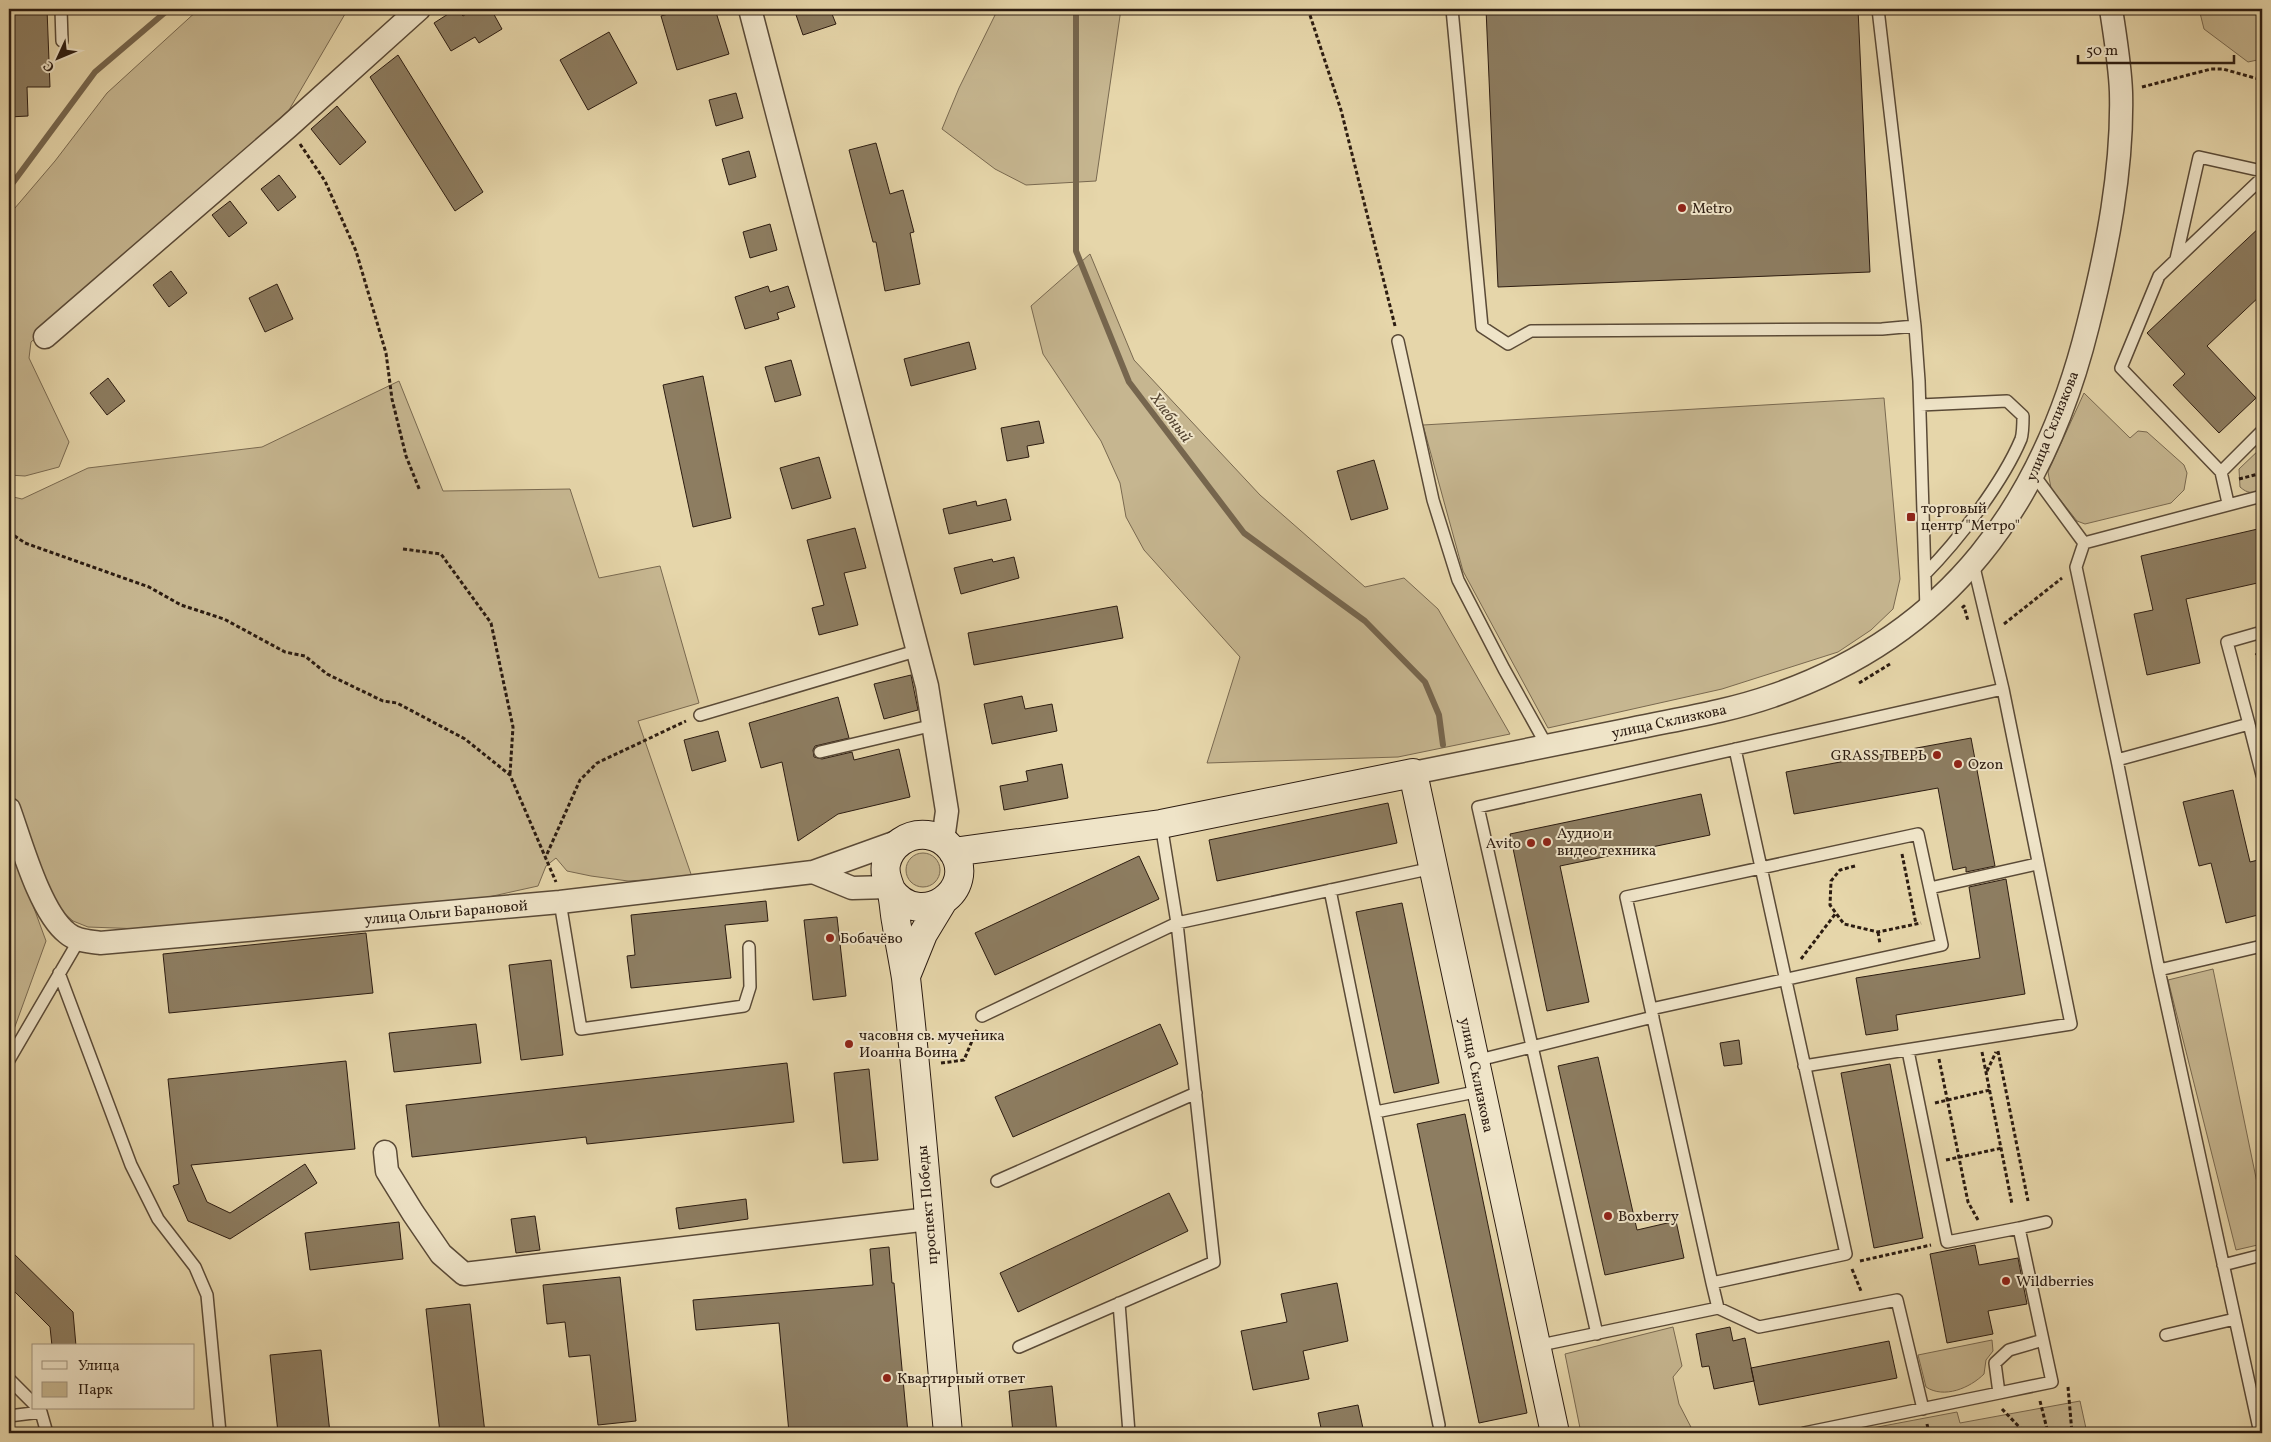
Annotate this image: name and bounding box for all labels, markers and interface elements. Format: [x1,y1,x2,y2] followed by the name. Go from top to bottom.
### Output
[32,32,82,82] north arrow
[2078,32,2235,64] scale bar
[2086,41,2118,62] text: 50 m
[40,56,60,76] text: С
[1692,199,1732,220] place label: Metro
[1676,202,1688,214] marker: Metro
[2022,368,2085,485] street label: улица Склизкова
[1144,388,1196,448] water label: Хлебный
[1921,499,2020,537] place label: торговый центр "Метро"
[1905,511,1917,523] marker: торговый центр "Метро"
[1610,700,1729,745] street label: улица Склизкова
[1831,746,1927,767] place label: GRASS ТВЕРЬ
[1931,749,1943,761] marker: GRASS ТВЕРЬ
[1968,755,2003,776] place label: Ozon
[1952,758,1964,770] marker: Ozon
[1557,824,1656,862] place label: Аудио и видео техника
[1486,834,1521,855] place label: Avito
[1541,836,1553,848] marker: Аудио и видео техника
[1525,837,1537,849] marker: Avito
[364,896,529,931] street label: улица Ольги Барановой
[840,929,903,950] place label: Бобачёво
[824,932,836,944] marker: Бобачёво
[1453,1016,1498,1135] street label: улица Склизкова
[859,1026,1005,1064] place label: часовня св. мученика Иоанна Воина
[843,1038,855,1050] marker: часовня св. мученика Иоанна Воина
[913,1144,944,1265] street label: проспект Победы
[1618,1207,1679,1228] place label: Boxberry
[1602,1210,1614,1222] marker: Boxberry
[2016,1272,2094,1293] place label: Wildberries
[2000,1275,2012,1287] marker: Wildberries
[32,1344,195,1410] legend
[78,1356,120,1377] text: Улица
[897,1369,1025,1390] place label: Квартирный ответ
[881,1372,893,1384] marker: Квартирный ответ
[78,1380,113,1401] text: Парк

